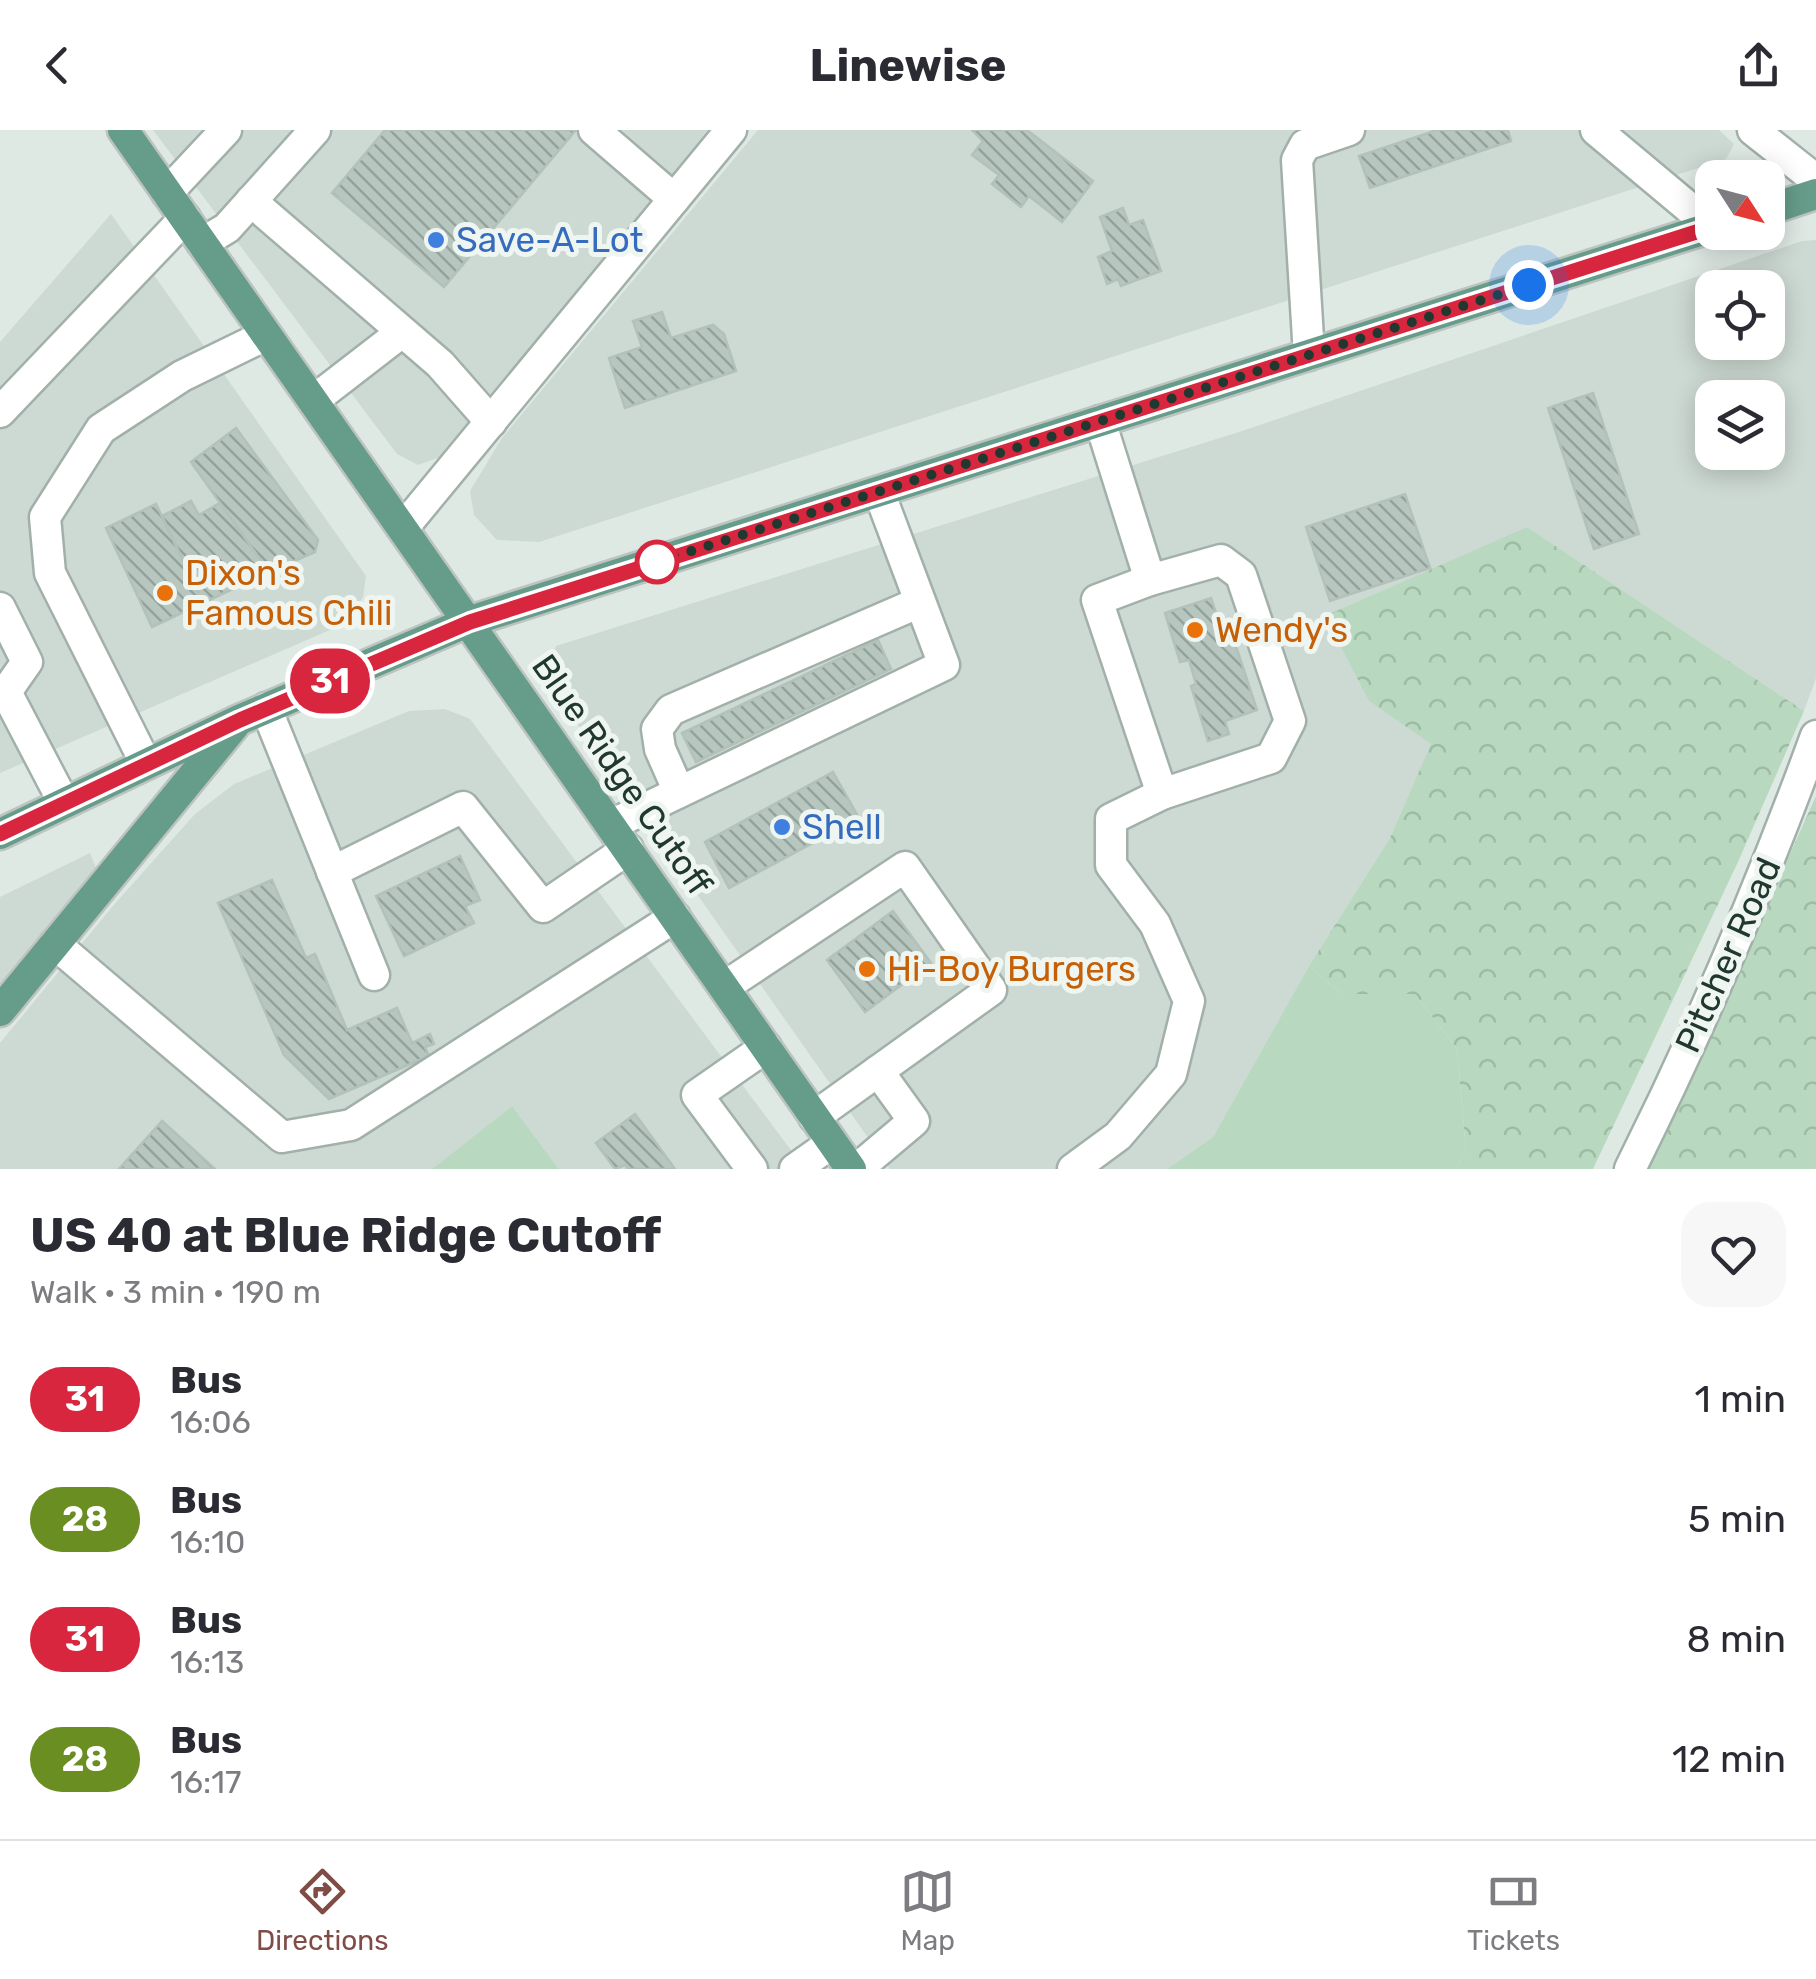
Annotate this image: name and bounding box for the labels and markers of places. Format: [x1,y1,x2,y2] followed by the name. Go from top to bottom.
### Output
[456,219,643,261] place label: Save-A-Lot
[425,229,447,251] marker: Save-A-Lot
[636,541,678,583] unlabelled marker
[185,552,393,634] place label: Dixon's Famous Chili
[154,582,176,604] marker: Dixon's Famous Chili
[1215,609,1348,651] place label: Wendy's
[1184,619,1206,641] marker: Wendy's
[802,806,882,848] place label: Shell
[771,816,793,838] marker: Shell
[887,948,1136,990] place label: Hi-Boy Burgers
[856,958,878,980] marker: Hi-Boy Burgers

